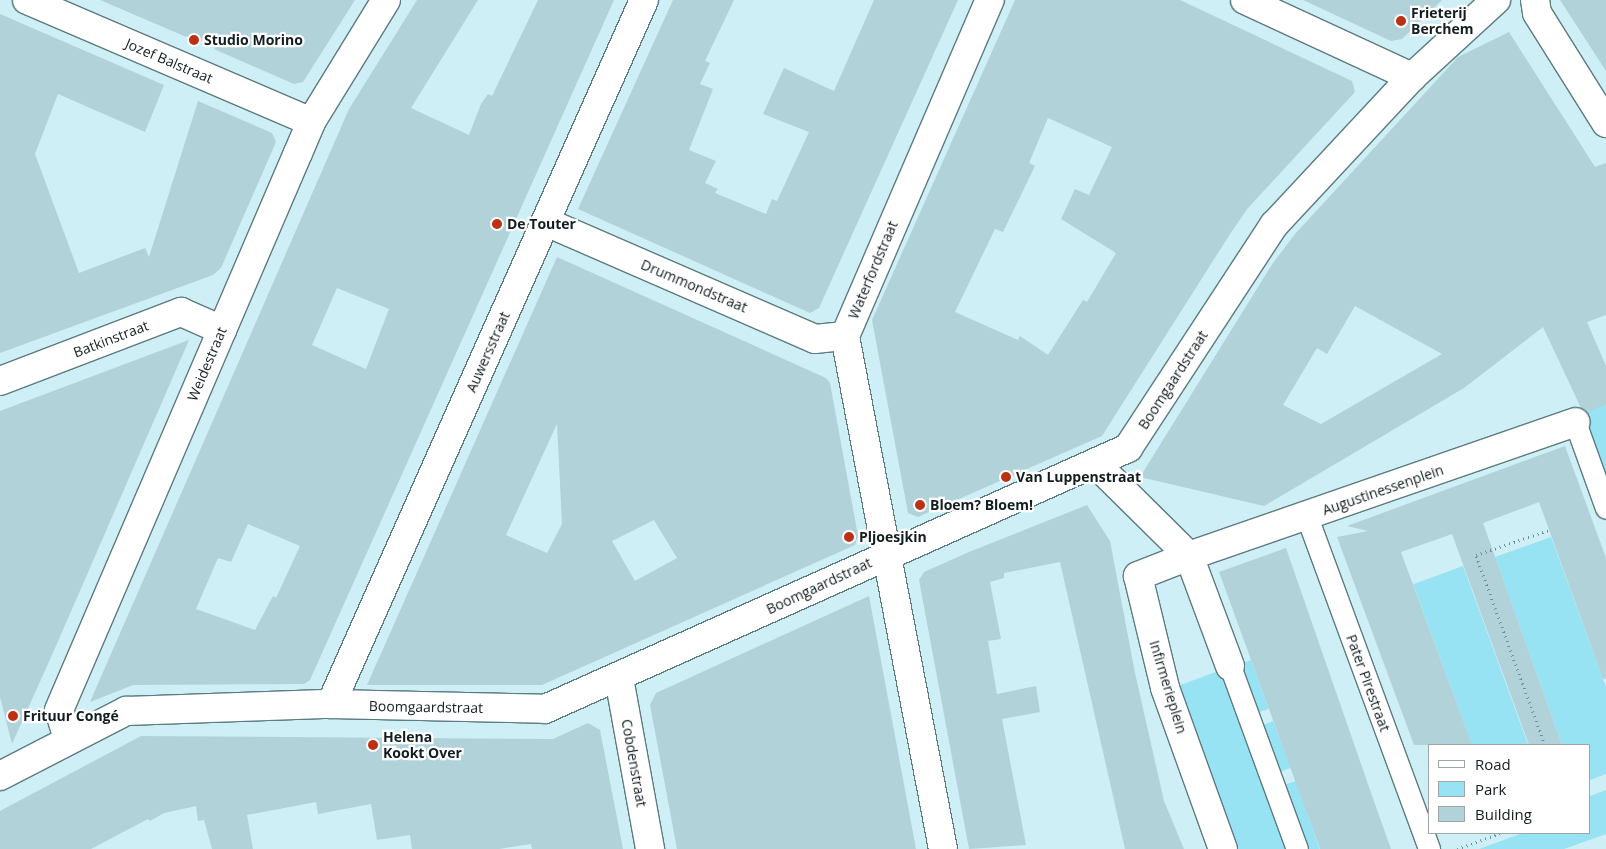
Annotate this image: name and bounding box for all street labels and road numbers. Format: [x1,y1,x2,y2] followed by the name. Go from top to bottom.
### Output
[123,35,215,87] street label: Jozef Balstraat
[845,219,901,321] street label: Waterfordstraat
[638,256,750,316] street label: Drummondstraat
[463,309,513,395] street label: Auwersstraat
[71,317,151,361] street label: Batkinstraat
[184,325,230,403] street label: Weidestraat
[1135,328,1211,432] street label: Boomgaardstraat
[1320,461,1446,519] street label: Augustinessenplein
[764,554,874,618] street label: Boomgaardstraat
[1343,632,1393,734] street label: Pater Pirestraat
[1146,638,1190,736] street label: Infirmerieplein
[369,698,483,716] street label: Boomgaardstraat
[618,718,650,808] street label: Cobdenstraat

